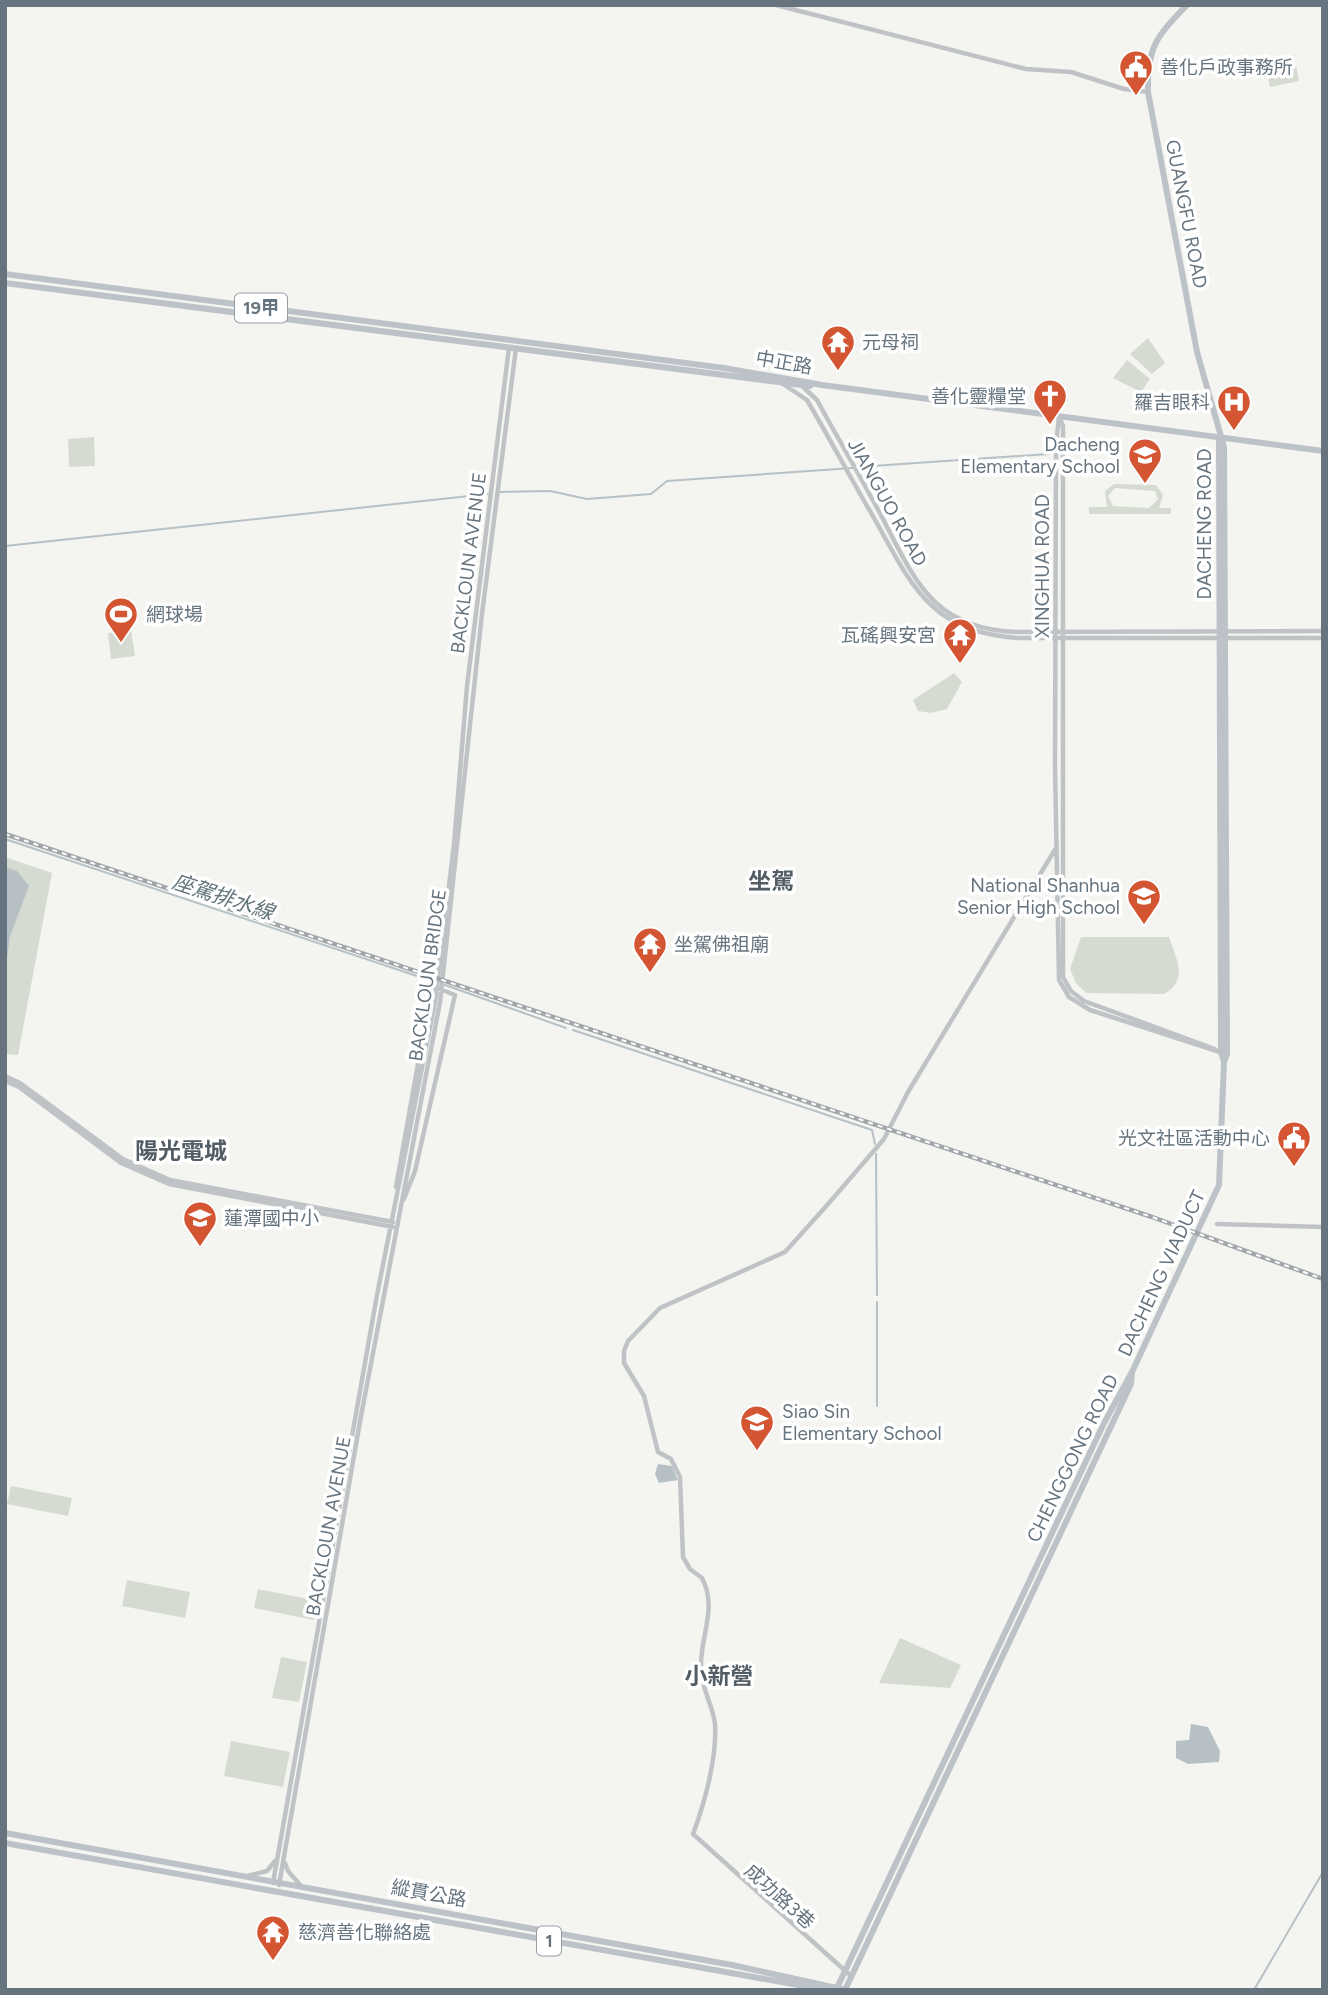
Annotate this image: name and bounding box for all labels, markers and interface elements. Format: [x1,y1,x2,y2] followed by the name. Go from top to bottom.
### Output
[1117,48,1155,97] public building icon: 善化戶政事務所
[1160,56,1293,79] place label: 善化戶政事務所
[1161,138,1212,290] street label: GUANGFU ROAD
[235,294,287,322] road number: 19甲
[819,323,857,372] temple icon: 元母祠
[862,331,919,354] place label: 元母祠
[754,346,814,379] street label: 中正路
[1031,377,1069,426] church icon: 善化靈糧堂
[1215,383,1253,432] hospital icon: 羅吉眼科
[931,385,1026,408] place label: 善化靈糧堂
[1134,391,1210,414] place label: 羅吉眼科
[960,433,1120,478] place label: Dacheng Elementary School
[843,434,932,570] street label: JIANGUO ROAD
[1126,436,1164,485] school or university icon: Dacheng Elementary School
[1193,448,1216,600] street label: DACHENG ROAD
[446,471,491,655] street label: BACKLOUN AVENUE
[1031,494,1054,638] street label: XINGHUA ROAD
[102,595,140,644] sports icon: 網球場
[146,603,203,626] place label: 網球場
[941,616,979,665] temple icon: 瓦磘興安宮
[841,624,936,647] place label: 瓦磘興安宮
[748,867,794,895] district label: 坐駕
[169,868,279,925] water label: 座駕排水線
[957,874,1120,919] place label: National Shanhua Senior High School
[1125,877,1163,926] school or university icon: National Shanhua Senior High School
[404,887,451,1063] street label: BACKLOUN BRIDGE
[631,925,669,974] temple icon: 坐駕佛祖廟
[674,933,769,956] place label: 坐駕佛祖廟
[1275,1119,1313,1168] public building icon: 光文社區活動中心
[1118,1127,1270,1150] place label: 光文社區活動中心
[135,1137,227,1165] district label: 陽光電城
[1113,1186,1210,1360] street label: DACHENG VIADUCT
[181,1199,219,1248] school or university icon: 蓮潭國中小
[224,1207,319,1230] place label: 蓮潭國中小
[1022,1371,1123,1546] street label: CHENGGONG ROAD
[782,1400,942,1445] place label: Siao Sin Elementary School
[738,1403,776,1452] school or university icon: Siao Sin Elementary School
[301,1434,356,1618] street label: BACKLOUN AVENUE
[685,1662,754,1690] district label: 小新營
[740,1859,819,1934] street label: 成功路3巷
[389,1876,468,1911] street label: 縱貫公路
[254,1913,292,1962] temple icon: 慈濟善化聯絡處
[298,1921,431,1944] place label: 慈濟善化聯絡處
[537,1926,561,1955] road number: 1

